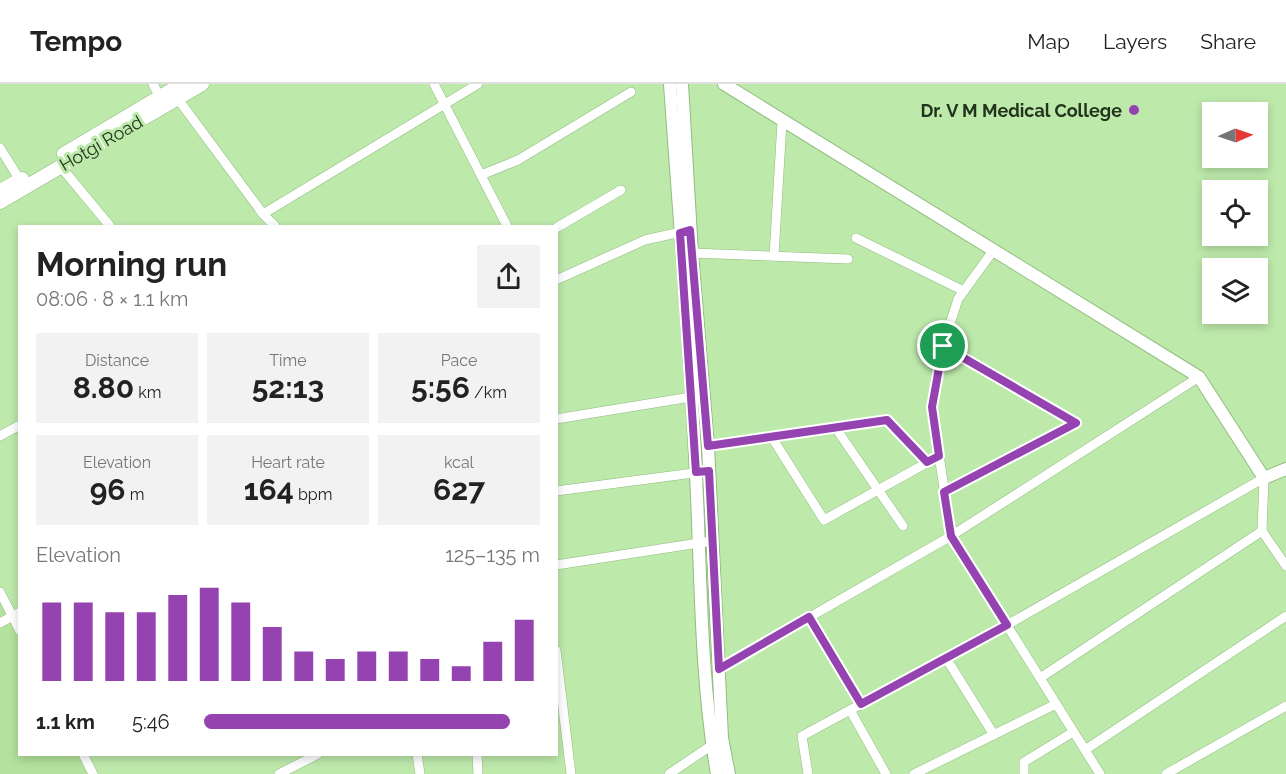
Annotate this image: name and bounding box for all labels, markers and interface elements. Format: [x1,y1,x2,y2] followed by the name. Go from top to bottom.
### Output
[30,25,122,58] text: Tempo
[1027,29,1070,54] text: Map
[1103,29,1167,54] text: Layers
[1200,29,1256,54] text: Share
[920,100,1122,121] place label: Dr. V M Medical College
[1202,102,1268,168] north arrow
[1202,102,1268,324] map controls
[1127,103,1141,117] marker: Dr. V M Medical College
[56,111,146,175] street label: Hotgi Road
[1202,180,1268,246] button: locate
[36,245,227,284] text: Morning run
[477,245,540,308] button: share
[1202,258,1268,324] button: layers
[36,287,188,311] text: 08:06 · 8 × 1.1 km
[917,320,968,371] pin
[926,329,959,362] icon: arrive
[85,351,149,370] text: Distance
[269,351,307,370] text: Time
[441,351,477,370] text: Pace
[73,370,134,405] text: 8.80
[252,370,324,405] text: 52:13
[411,370,470,405] text: 5:56
[134,383,161,402] text: km
[470,383,507,402] text: /km
[83,453,151,472] text: Elevation
[251,453,325,472] text: Heart rate
[444,453,474,472] text: kcal
[90,472,126,507] text: 96
[244,472,294,507] text: 164
[433,472,485,507] text: 627
[126,485,144,504] text: m
[294,485,332,504] text: bpm
[36,543,121,567] text: Elevation
[445,543,540,567] text: 125–135 m
[36,710,95,734] text: 1.1 km
[132,710,170,734] text: 5:46

